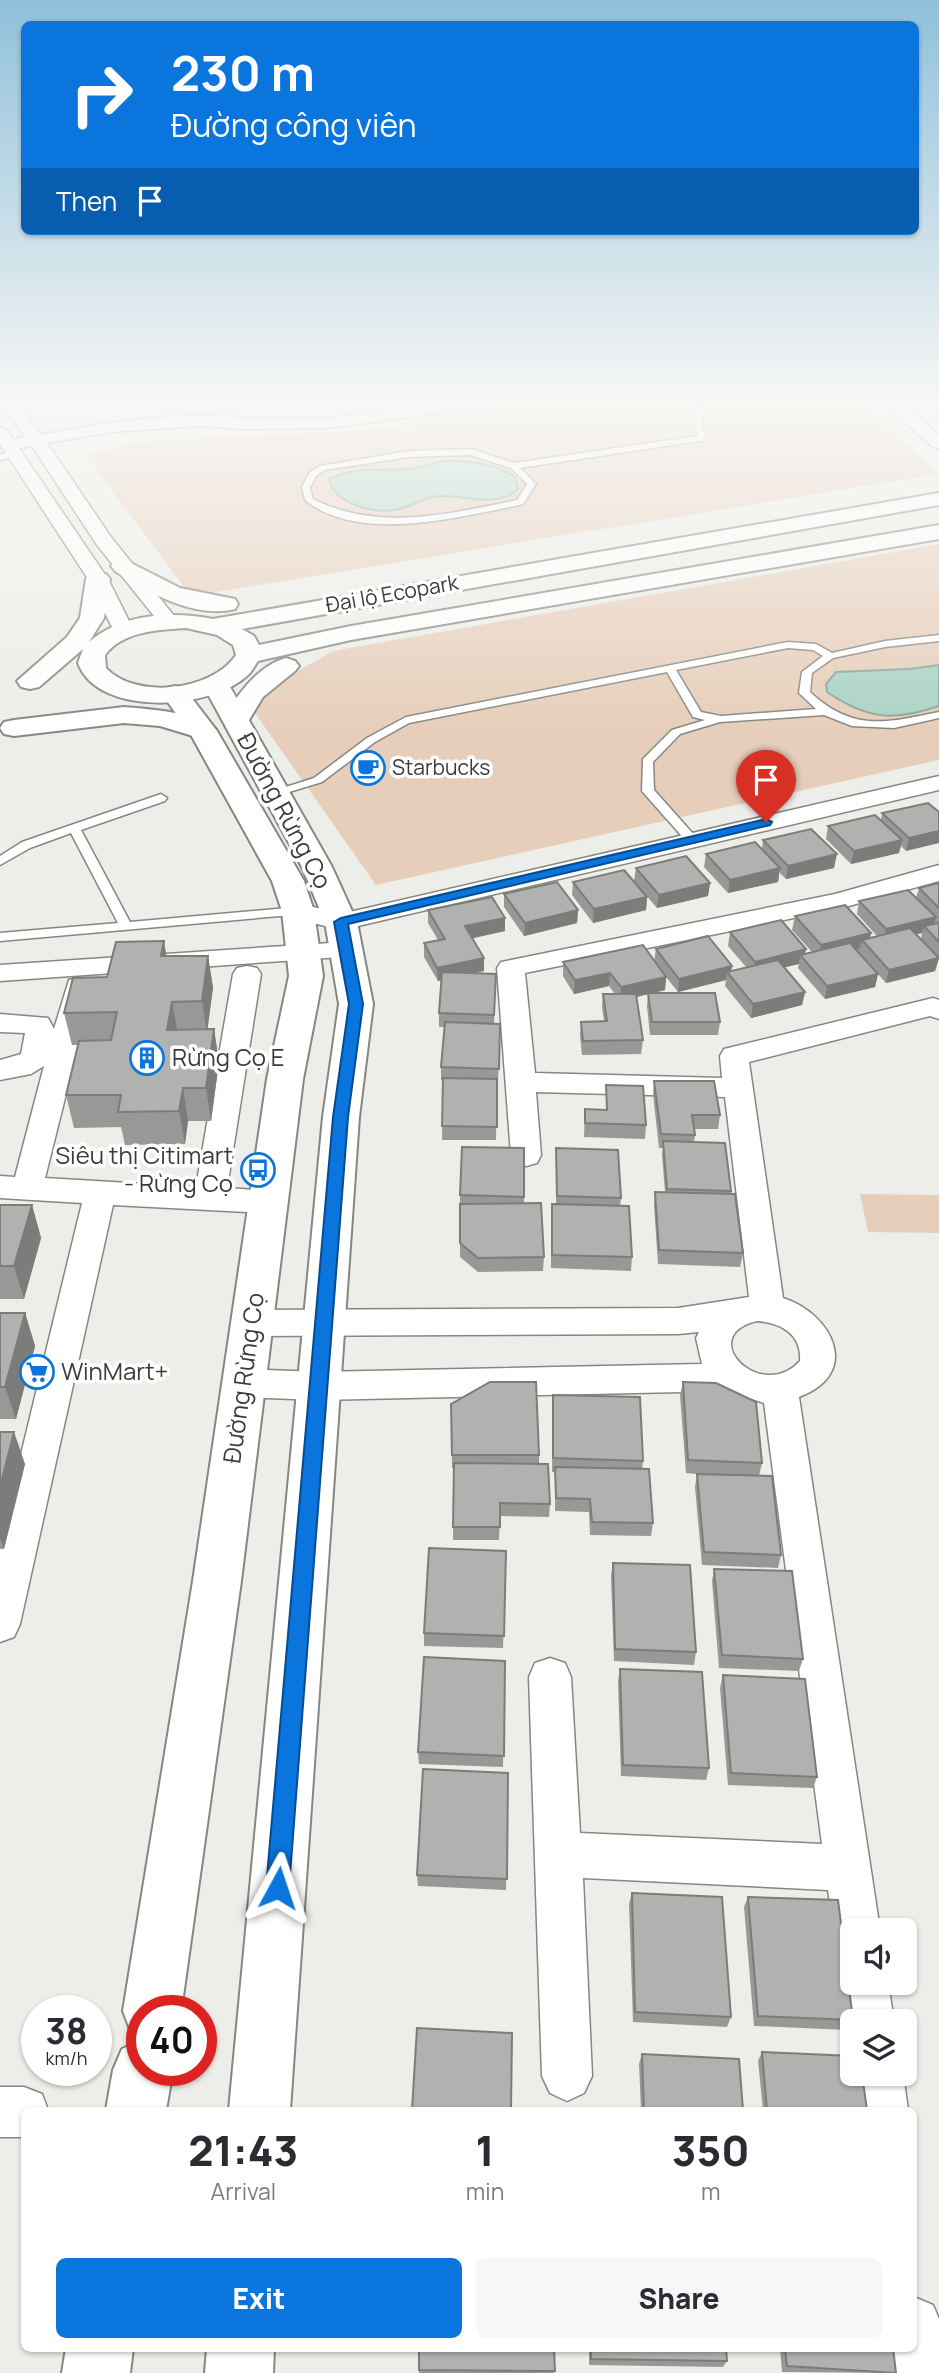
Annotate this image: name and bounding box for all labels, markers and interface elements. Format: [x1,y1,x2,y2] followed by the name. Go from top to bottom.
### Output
[171,39,315,106] text: 230 m
[56,49,147,140] icon: right
[171,103,417,147] text: Đường công viên
[131,182,169,220] icon: arrive
[56,183,117,219] text: Then
[323,567,461,618] street label: Đại lộ Ecopark
[230,727,340,894] street label: Đường Rừng Cọ
[349,749,387,787] cafe icon: Starbucks
[736,750,796,822] pin
[392,753,490,781] place label: Starbucks
[747,761,785,799] icon: arrive
[128,1039,166,1077] building icon: Rừng Cọ E
[172,1040,285,1073] place label: Rừng Cọ E
[55,1138,233,1199] place label: Siêu thị Citimart - Rừng Cọ
[239,1151,277,1189] bus stop icon: Siêu thị Citimart - Rừng Cọ
[214,1290,271,1465] street label: Đường Rừng Cọ
[18,1353,56,1391] supermarket icon: WinMart+
[61,1354,168,1387] place label: WinMart+
[241,1851,315,1925] position arrow
[840,1918,917,2086] map controls
[840,1918,917,1995] button: sound
[126,1995,217,2086] speed limit sign: 40
[46,2007,87,2055] text: 38
[840,2009,917,2086] button: layers
[46,2046,87,2070] text: km/h
[188,2121,298,2179] text: 21:43
[476,2121,495,2179] text: 1
[672,2121,750,2179] text: 350
[211,2175,276,2207] text: Arrival
[466,2175,504,2207] text: min
[701,2175,720,2207] text: m
[56,2258,462,2338] button: Exit
[476,2258,882,2338] button: Share

